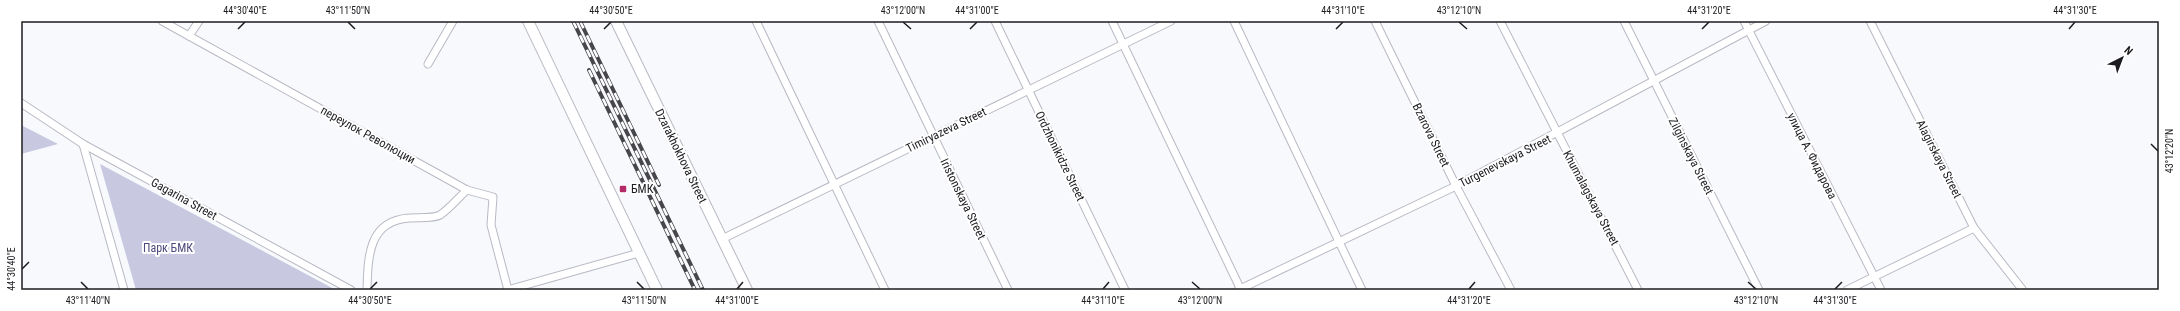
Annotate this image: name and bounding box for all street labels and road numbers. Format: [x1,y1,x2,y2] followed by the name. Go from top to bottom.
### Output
[1410,101,1453,169] street label: Bzarova Street
[318,103,418,167] street label: переулок Революции
[904,104,989,155] street label: Timiryazeva Street
[652,107,710,206] street label: Dzarakhokhova Street
[1032,109,1088,204] street label: Ordzhonikidze Street
[1784,111,1840,202] street label: улица А. Фидарова
[1666,115,1717,197] street label: Zilginskaya Street
[1913,118,1965,201] street label: Alagirskaya Street
[1457,132,1554,190] street label: Turgenevskaya Street
[1560,148,1622,248] street label: Khumalagskaya Street
[937,156,989,242] street label: Iristonskaya Street
[149,175,220,223] street label: Gagarina Street

